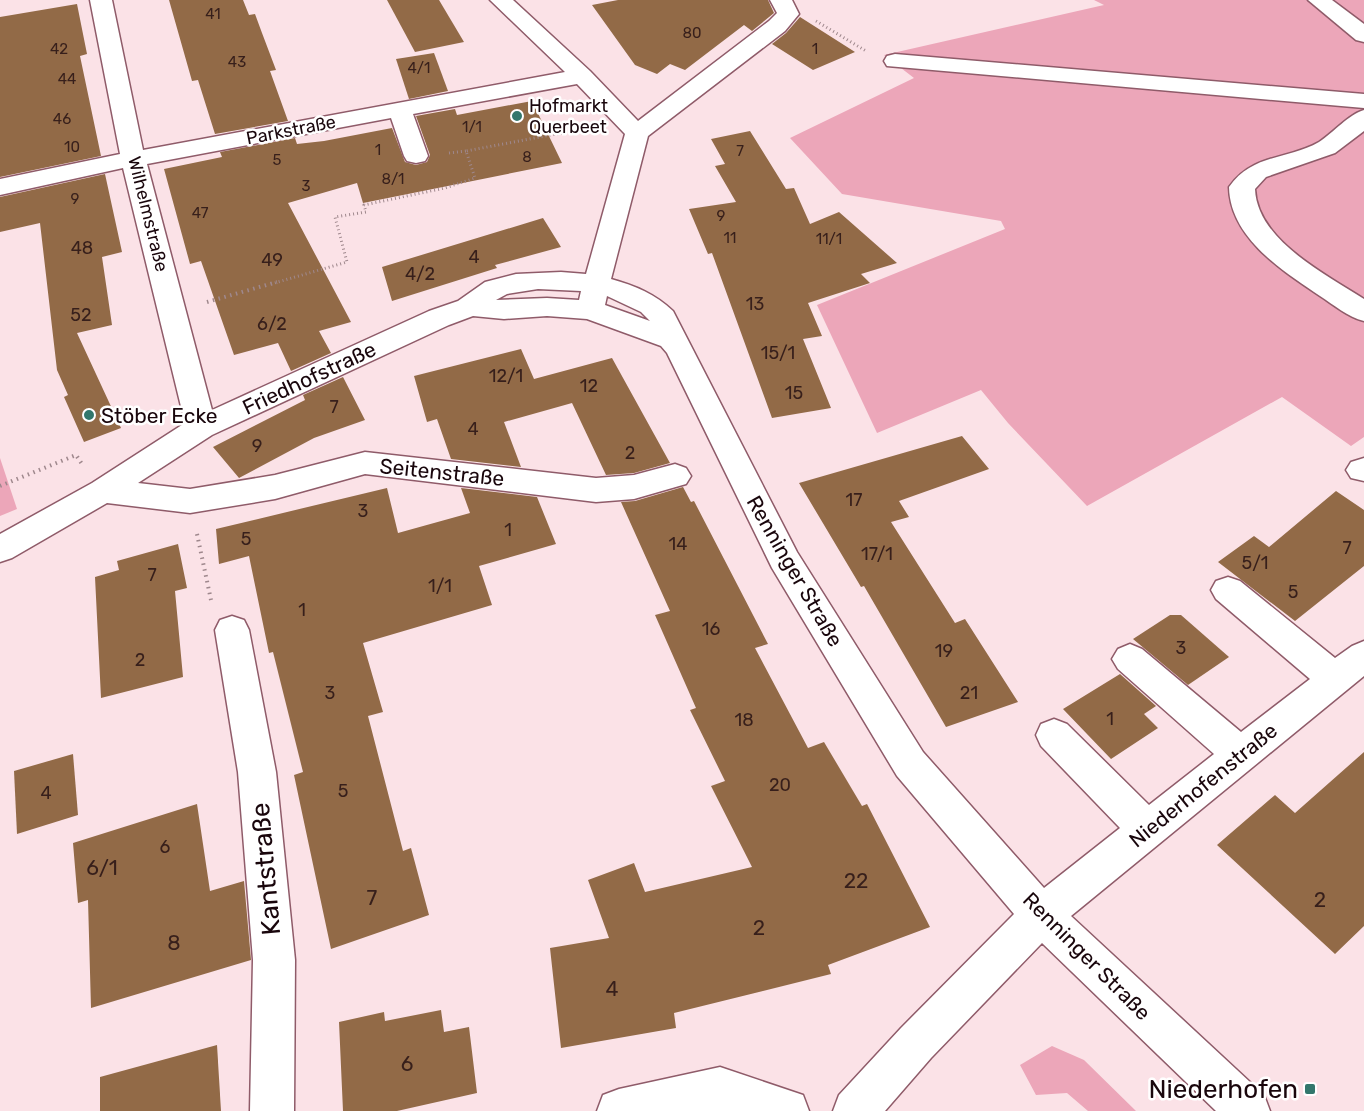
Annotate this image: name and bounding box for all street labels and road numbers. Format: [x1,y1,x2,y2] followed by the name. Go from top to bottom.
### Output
[244,111,338,149] street label: Parkstraße
[123,154,173,274] street label: Wilhelmstraße
[238,336,380,420] street label: Friedhofstraße
[379,453,505,491] street label: Seitenstraße
[742,491,848,651] street label: Renninger Straße
[1124,718,1282,852] street label: Niederhofenstraße
[245,801,287,937] street label: Kantstraße
[1018,887,1156,1025] street label: Renninger Straße

